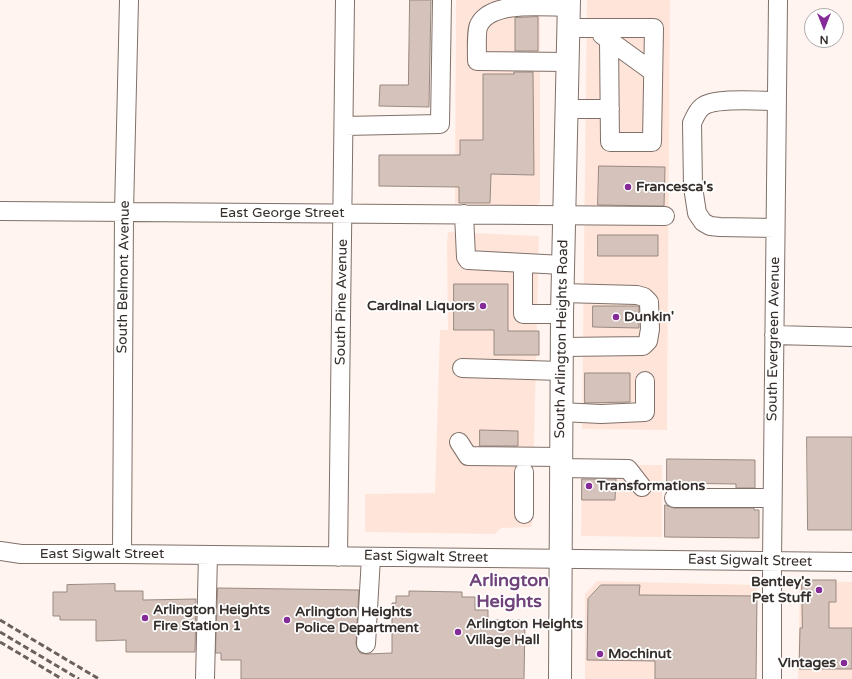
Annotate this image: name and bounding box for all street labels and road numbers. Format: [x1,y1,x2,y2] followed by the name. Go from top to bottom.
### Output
[114,200,134,354] street label: South Belmont Avenue
[220,205,344,221] street label: East George Street
[333,239,351,365] street label: South Pine Avenue
[552,239,572,439] street label: South Arlington Heights Road
[764,257,784,421] street label: South Evergreen Avenue
[40,546,164,562] street label: East Sigwalt Street
[364,548,488,566] street label: East Sigwalt Street
[688,552,812,570] street label: East Sigwalt Street

